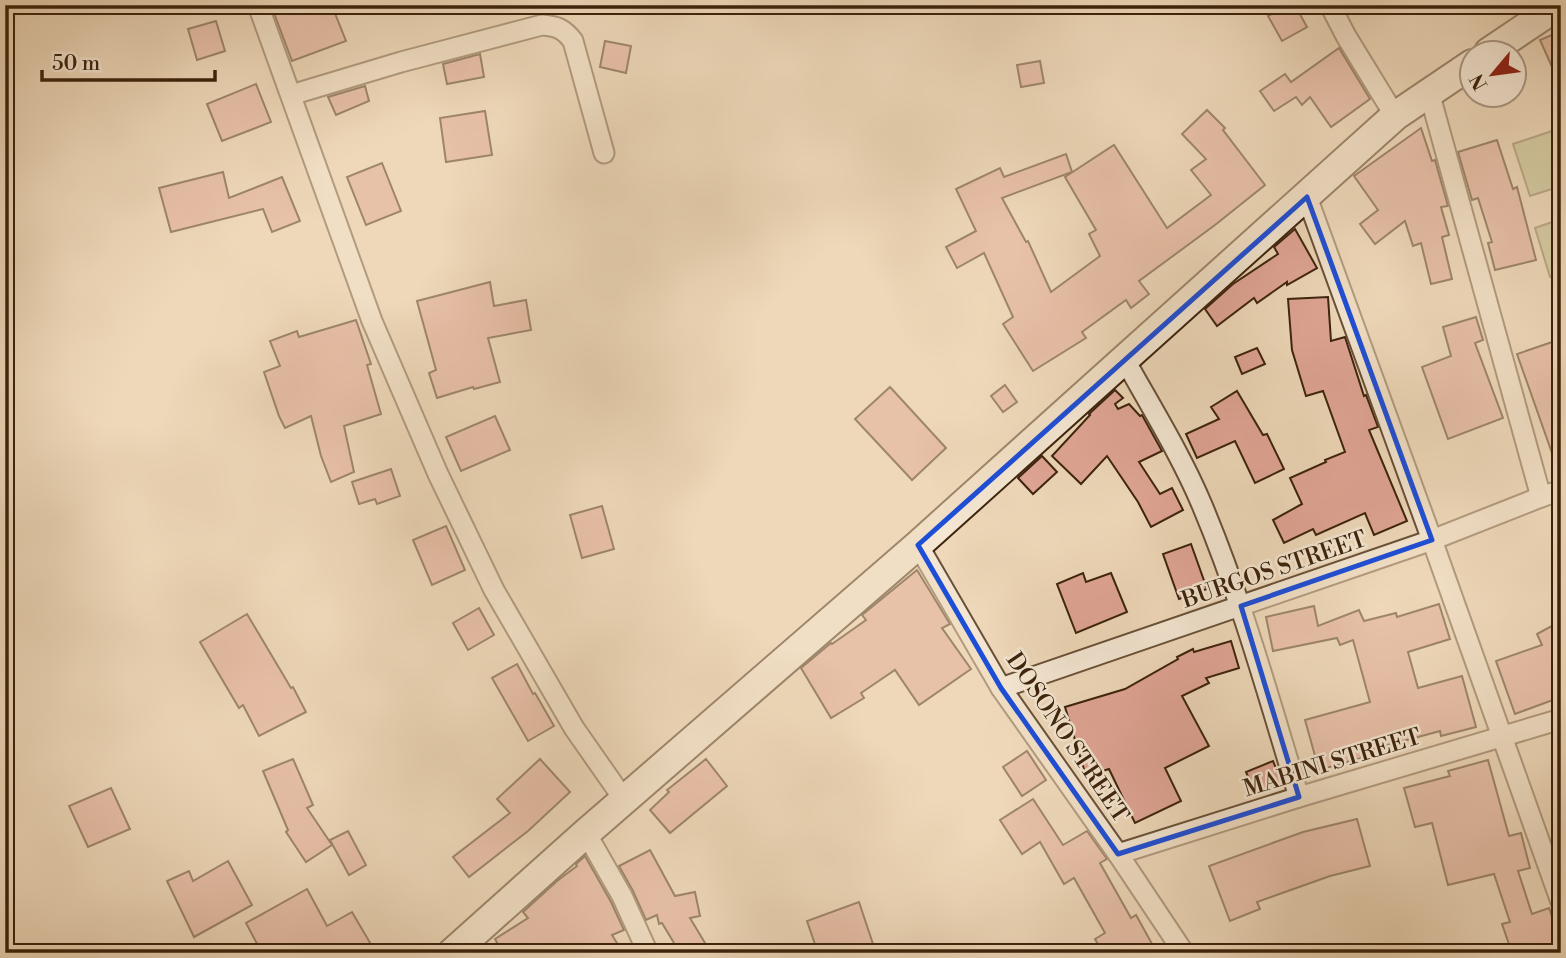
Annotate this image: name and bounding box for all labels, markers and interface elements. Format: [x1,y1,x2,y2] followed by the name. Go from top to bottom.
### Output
[42,38,215,82] scale bar
[1458,38,1528,108] north arrow
[52,51,100,77] text: 50 m
[1465,69,1493,94] text: N
[1177,525,1370,615] street label: BURGOS STREET
[1000,647,1134,828] street label: DOSONO STREET
[1240,723,1425,803] street label: MABINI STREET

